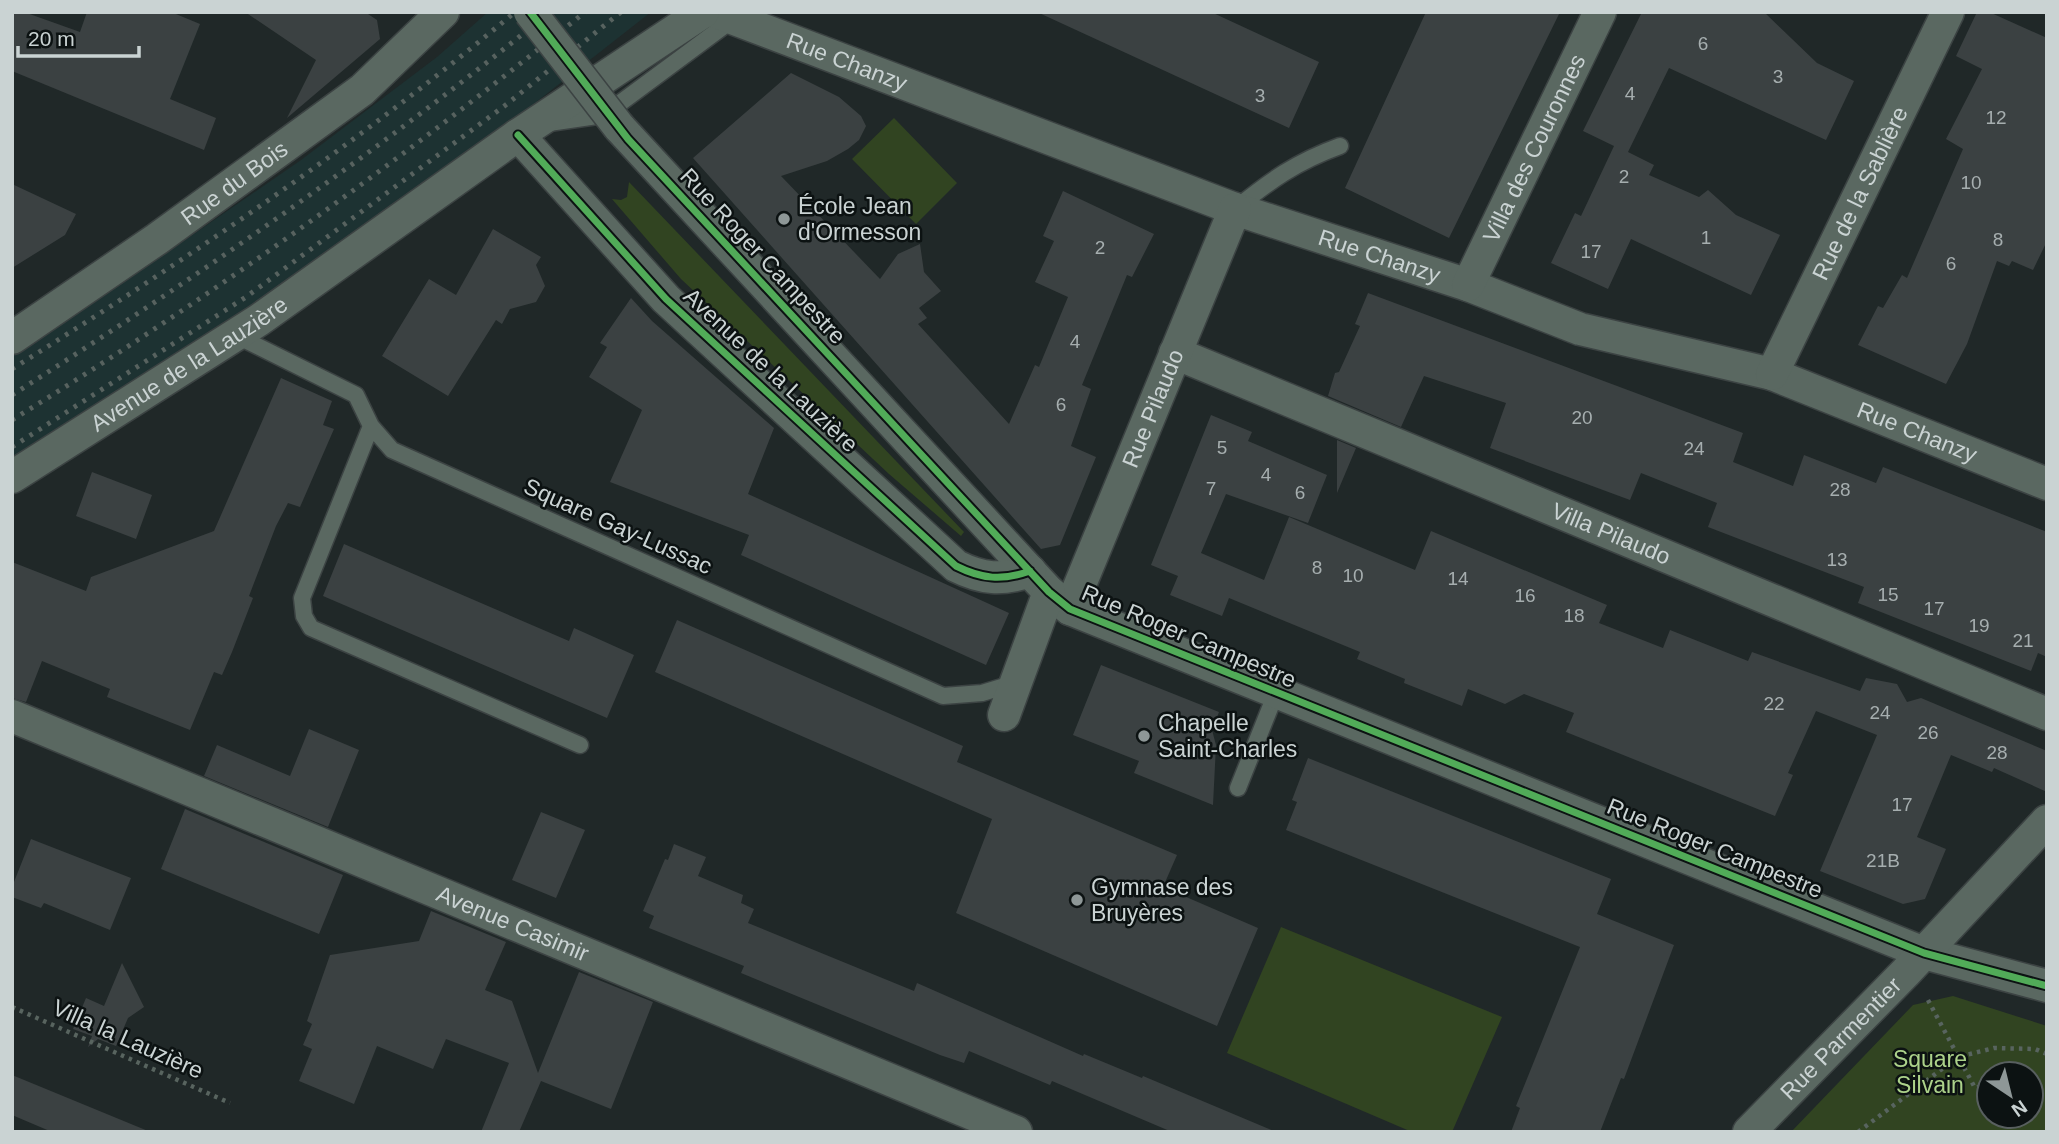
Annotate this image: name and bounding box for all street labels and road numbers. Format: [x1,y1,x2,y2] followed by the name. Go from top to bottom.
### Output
[783,27,911,96] street label: Rue Chanzy
[1478,50,1591,246] street label: Villa des Couronnes
[1807,102,1913,284] street label: Rue de la Sablière
[176,136,293,230] street label: Rue du Bois
[675,163,851,349] street label: Rue Roger Campestre
[1315,224,1444,288] street label: Rue Chanzy
[679,283,863,457] street label: Avenue de la Lauzière
[86,291,292,437] street label: Avenue de la Lauzière
[1117,345,1189,471] street label: Rue Pilaudo
[1853,396,1981,468] street label: Rue Chanzy
[520,473,716,579] street label: Square Gay-Lussac
[1548,497,1674,570] street label: Villa Pilaudo
[1078,579,1300,693] street label: Rue Roger Campestre
[1603,793,1827,903] street label: Rue Roger Campestre
[433,880,593,967] street label: Avenue Casimir
[1775,972,1907,1105] street label: Rue Parmentier
[49,994,207,1084] street label: Villa la Lauzière

